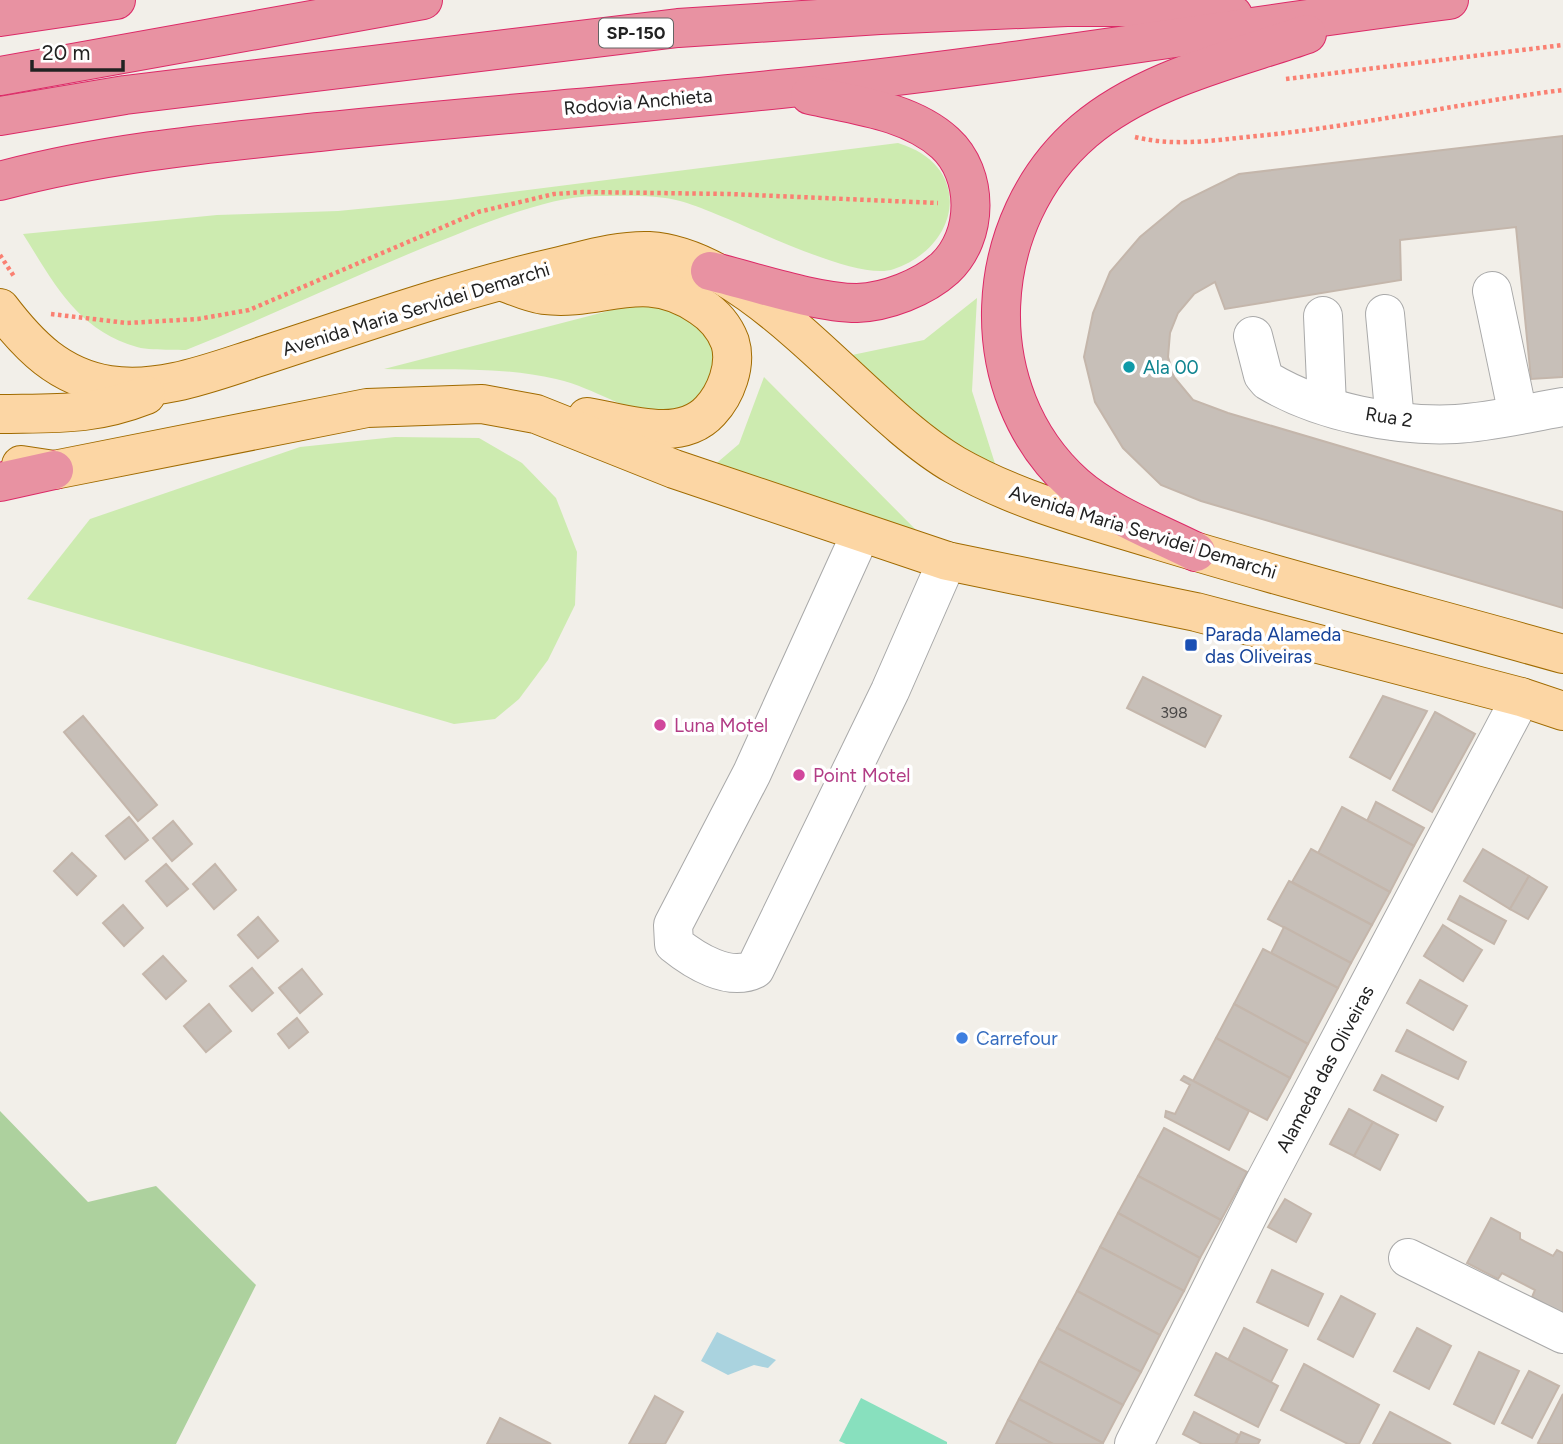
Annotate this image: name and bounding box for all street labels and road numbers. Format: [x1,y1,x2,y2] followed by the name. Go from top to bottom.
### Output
[599,18,673,48] road number: SP-150
[563,84,713,120] street label: Rodovia Anchieta
[279,257,553,361] street label: Avenida Maria Servidei Demarchi
[1364,402,1414,432] street label: Rua 2
[1006,480,1280,584] street label: Avenida Maria Servidei Demarchi
[1271,981,1379,1156] street label: Alameda das Oliveiras

